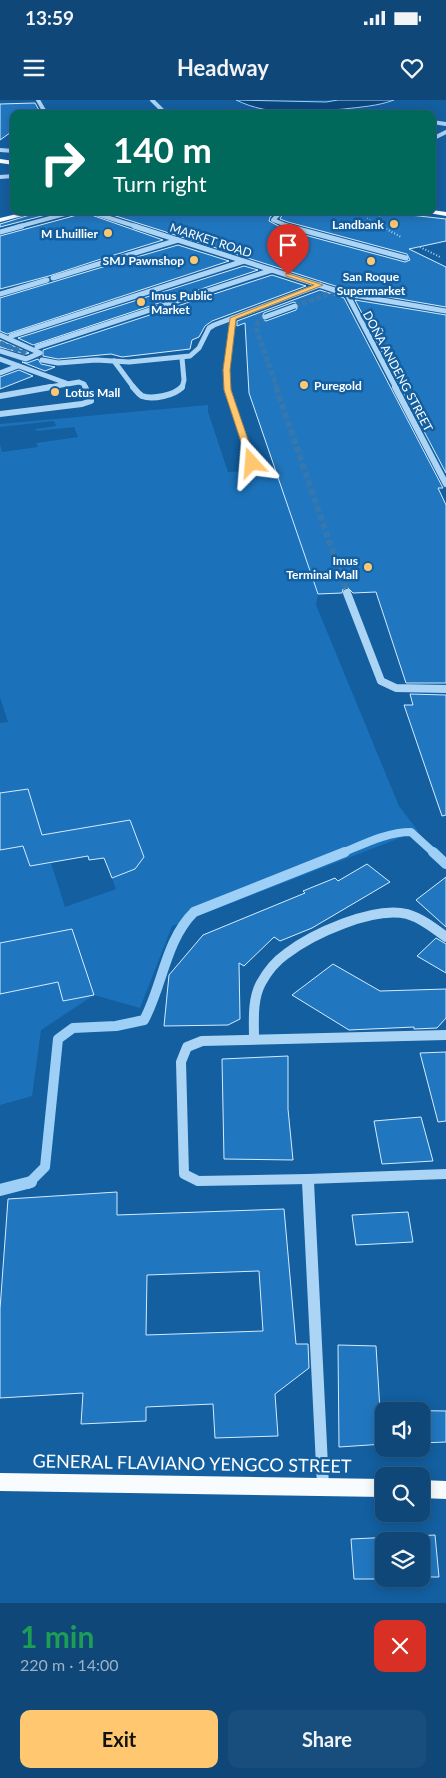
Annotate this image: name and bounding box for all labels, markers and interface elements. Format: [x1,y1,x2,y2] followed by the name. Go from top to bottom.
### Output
[25,6,74,29] text: 13:59
[20,54,48,82] icon: menu
[177,54,269,81] text: Headway
[398,54,426,82] icon: heart
[113,128,212,170] text: 140 m
[30,130,95,195] icon: right
[113,170,207,197] text: Turn right
[332,217,385,232] place label: Landbank
[388,218,400,230] marker: Landbank
[168,220,254,260] street label: MARKET ROAD
[267,224,309,275] pin
[41,226,99,241] place label: M Lhuillier
[102,227,114,239] marker: M Lhuillier
[274,231,302,259] icon: arrive
[103,253,184,268] place label: SMJ Pawnshop
[188,254,200,266] marker: SMJ Pawnshop
[365,255,377,267] marker: San Roque Supermarket
[337,269,406,298] place label: San Roque Supermarket
[151,288,212,317] place label: Imus Public Market
[135,296,147,308] marker: Imus Public Market
[360,308,436,434] street label: DOÑA ANDENG STREET
[314,378,362,393] place label: Puregold
[298,379,310,391] marker: Puregold
[65,385,120,400] place label: Lotus Mall
[49,386,61,398] marker: Lotus Mall
[225,436,277,488] position arrow
[286,553,358,582] place label: Imus Terminal Mall
[362,561,374,573] marker: Imus Terminal Mall
[375,1402,430,1587] map controls
[375,1402,430,1457] button: sound
[32,1449,352,1477] street label: GENERAL FLAVIANO YENGCO STREET
[375,1467,430,1522] button: search
[375,1532,430,1587] button: layers
[20,1618,94,1654] text: 1 min
[374,1620,426,1672] button: close
[20,1655,119,1674] text: 220 m · 14:00
[20,1710,218,1768] button: Exit
[228,1710,426,1768] button: Share

